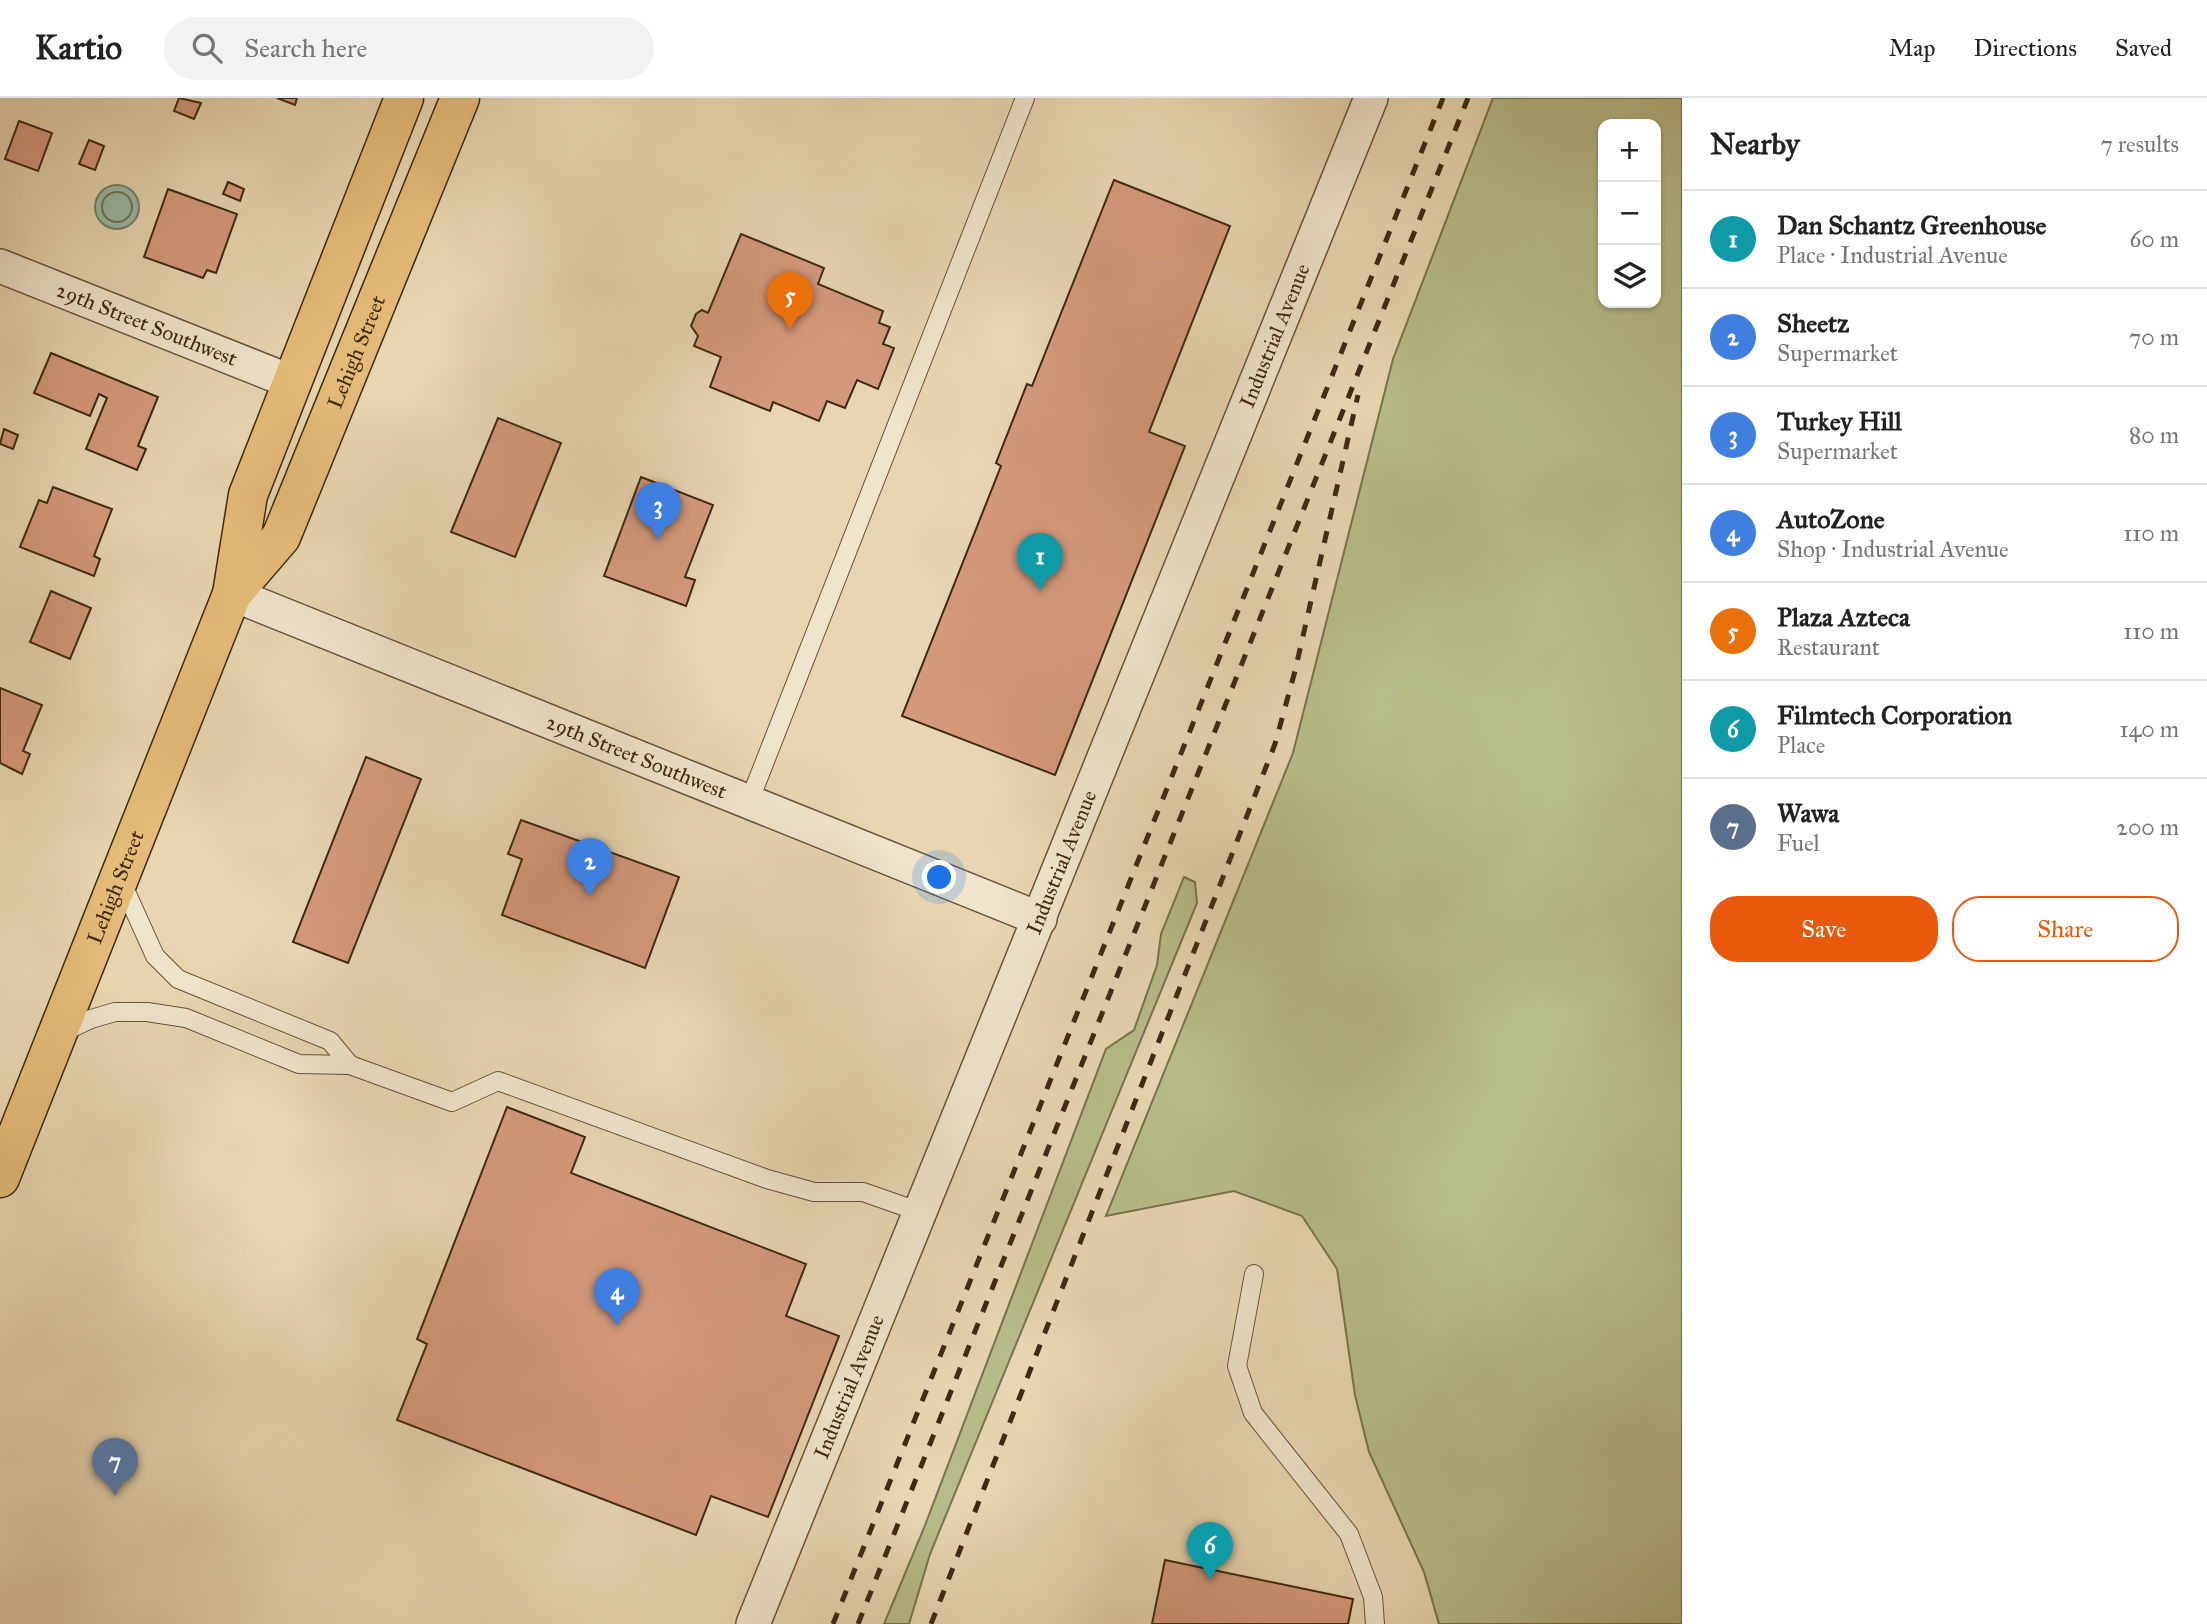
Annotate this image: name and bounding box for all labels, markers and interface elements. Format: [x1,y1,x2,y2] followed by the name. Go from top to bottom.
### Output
[164,17,654,80] search box
[35,28,122,68] text: Kartio
[188,29,226,67] icon: search
[244,32,367,64] text: Search here
[1889,33,1936,63] text: Map
[1974,33,2077,63] text: Directions
[2115,33,2172,63] text: Saved
[1598,119,1661,308] map controls
[1598,119,1661,182] button: +
[1710,126,1800,162] text: Nearby
[2100,130,2179,158] text: 7 results
[1598,182,1661,245] button: −
[1777,209,2046,241] text: Dan Schantz Greenhouse
[1728,225,1738,253] text: 1
[2130,225,2179,253] text: 60 m
[1777,241,2008,269] text: Place · Industrial Avenue
[1598,245,1661,308] button: layers
[1234,260,1316,411] street label: Industrial Avenue
[767,272,813,330] pin: 5
[53,277,242,372] street label: 29th Street Southwest
[322,291,391,412] street label: Lehigh Street
[1777,307,1849,339] text: Sheetz
[1727,323,1739,351] text: 2
[2129,323,2179,351] text: 70 m
[1777,339,1898,367] text: Supermarket
[1777,405,1902,437] text: Turkey Hill
[1728,421,1738,449] text: 3
[2129,421,2179,449] text: 80 m
[1777,437,1898,465] text: Supermarket
[635,482,681,540] pin: 3
[1777,503,1885,535] text: AutoZone
[1727,519,1739,547] text: 4
[2123,519,2179,547] text: 110 m
[1017,533,1063,591] pin: 1
[1777,535,2009,563] text: Shop · Industrial Avenue
[1777,601,1910,633] text: Plaza Azteca
[1728,617,1738,645] text: 5
[2123,617,2179,645] text: 110 m
[1777,633,1880,661] text: Restaurant
[1777,699,2012,731] text: Filmtech Corporation
[542,709,731,805] street label: 29th Street Southwest
[1727,715,1739,743] text: 6
[2119,715,2179,743] text: 140 m
[1777,731,1825,759] text: Place
[1021,786,1102,938] street label: Industrial Avenue
[1777,797,1839,829] text: Wawa
[1727,813,1739,841] text: 7
[2117,813,2179,841] text: 200 m
[81,826,150,948] street label: Lehigh Street
[1777,829,1820,857] text: Fuel
[567,838,613,896] pin: 2
[922,860,956,894] your location
[1710,896,1938,962] button: Save
[1952,896,2179,962] button: Share
[594,1268,640,1326] pin: 4
[808,1311,890,1463] street label: Industrial Avenue
[92,1438,138,1496] pin: 7
[1187,1522,1233,1580] pin: 6

